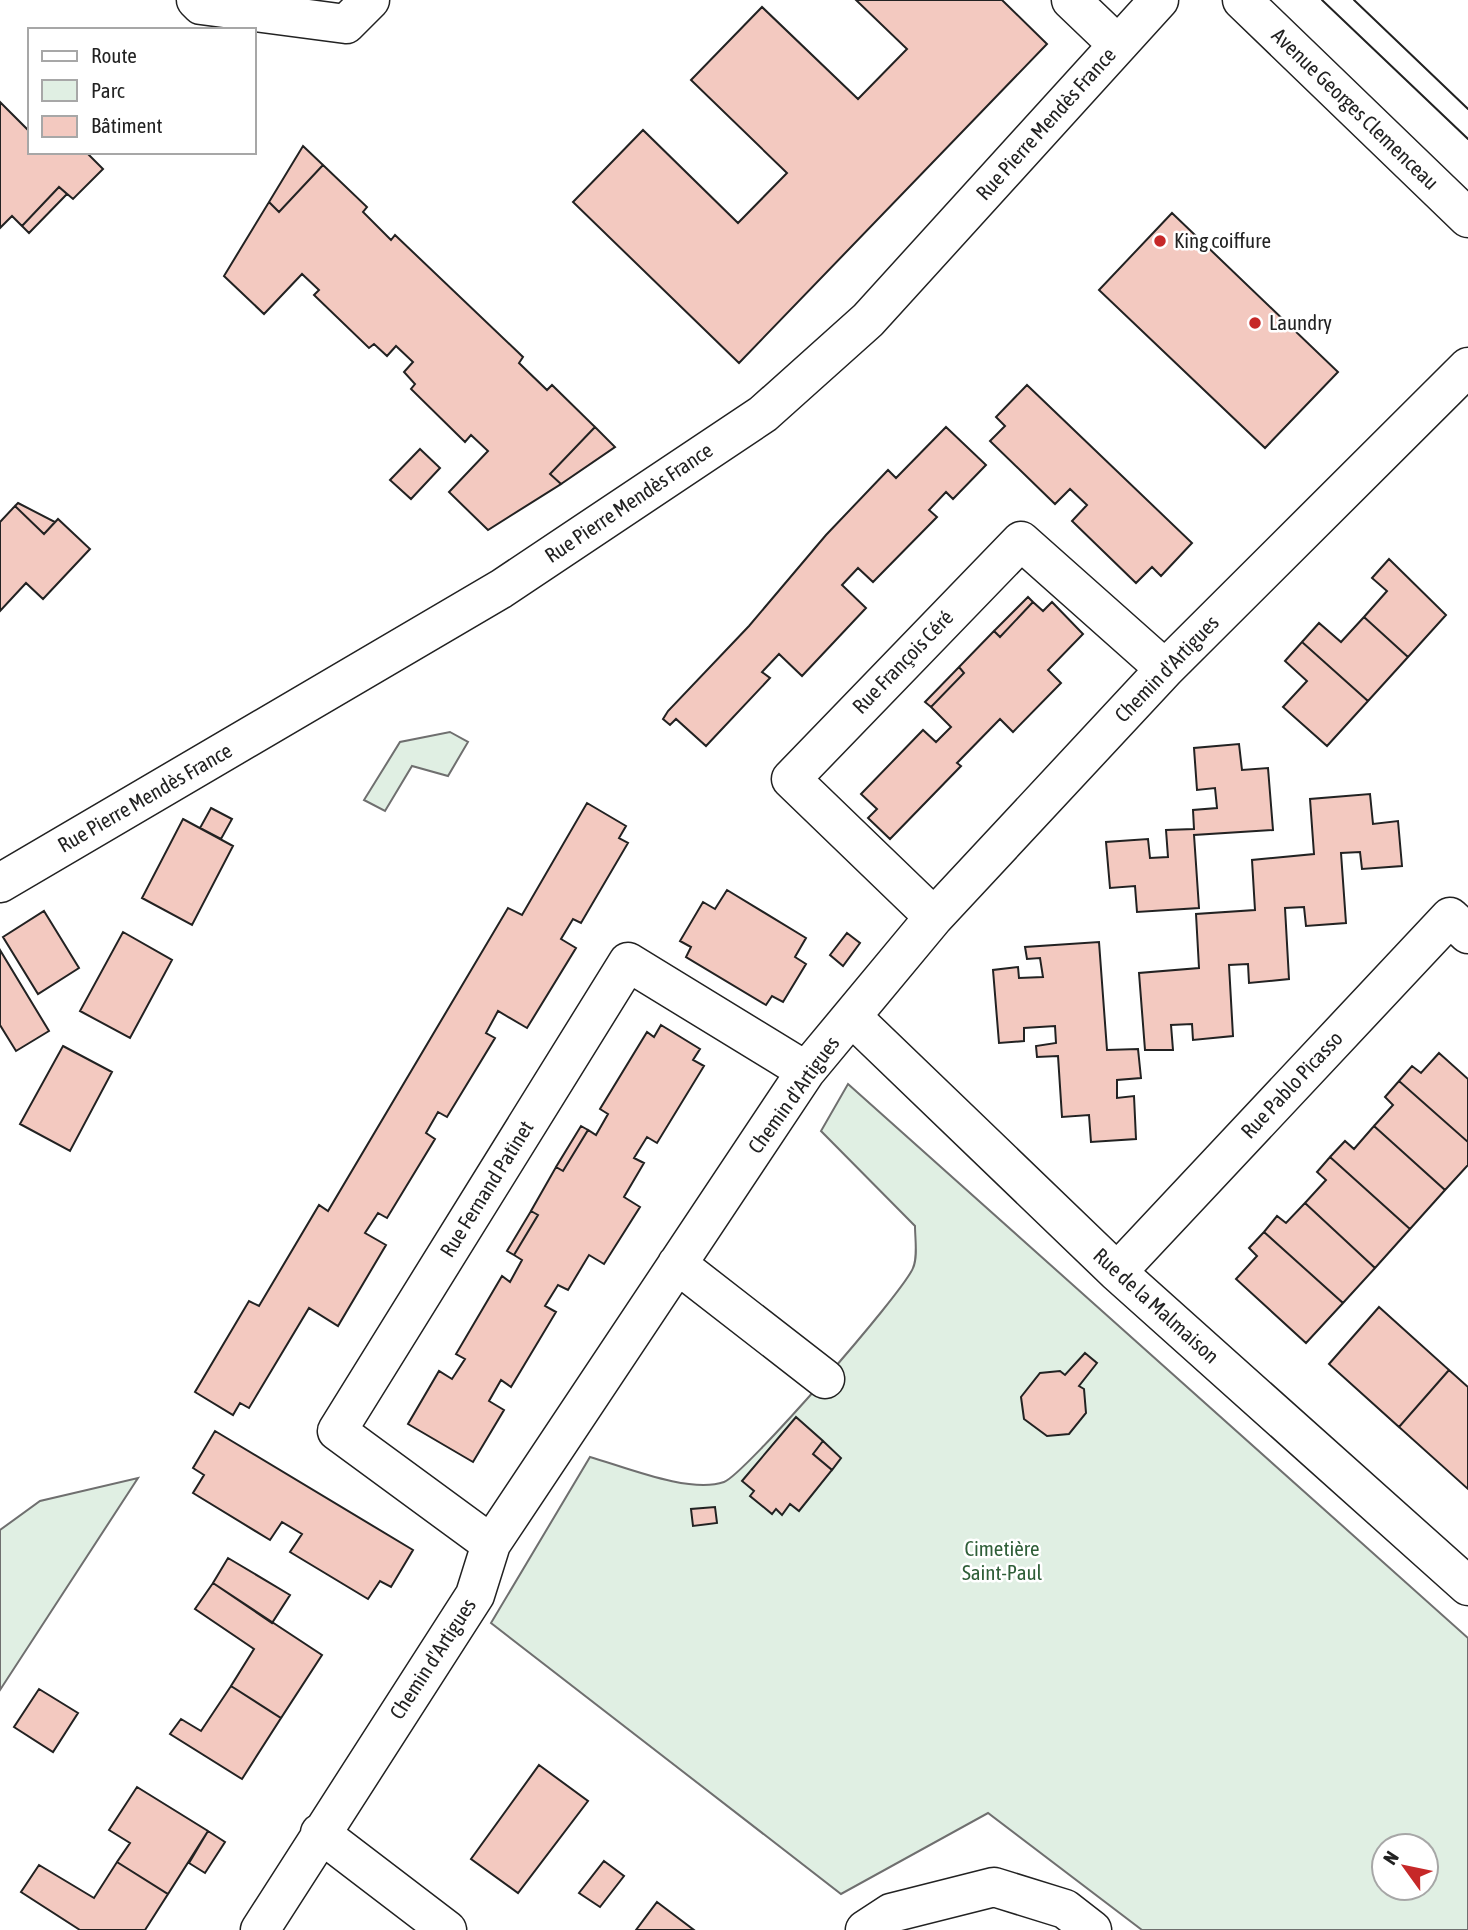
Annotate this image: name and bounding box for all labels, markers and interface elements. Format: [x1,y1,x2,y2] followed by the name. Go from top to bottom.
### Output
[1268,23,1444,194] street label: Avenue Georges Clemenceau
[28,28,256,154] legend
[971,42,1120,204] street label: Rue Pierre Mendès France
[91,43,137,67] text: Route
[91,78,125,102] text: Parc
[91,113,162,137] text: Bâtiment
[1174,228,1271,252] place label: King coiffure
[1152,233,1168,249] marker: King coiffure
[1269,310,1332,334] place label: Laundry
[1247,315,1263,331] marker: Laundry
[540,437,717,567] street label: Rue Pierre Mendès France
[847,605,958,718] street label: Rue François Céré
[1109,610,1223,727] street label: Chemin d'Artigues
[53,738,236,857] street label: Rue Pierre Mendès France
[1236,1026,1347,1143] street label: Rue Pablo Picasso
[743,1031,844,1158] street label: Chemin d'Artigues
[435,1116,538,1261] street label: Rue Fernand Patinet
[1089,1243,1224,1368] street label: Rue de la Malmaison
[962,1536,1043,1584] park label: Cimetière Saint-Paul
[384,1594,480,1723] street label: Chemin d'Artigues
[1370,1832,1440,1902] north arrow
[1378,1847,1403,1868] text: N

